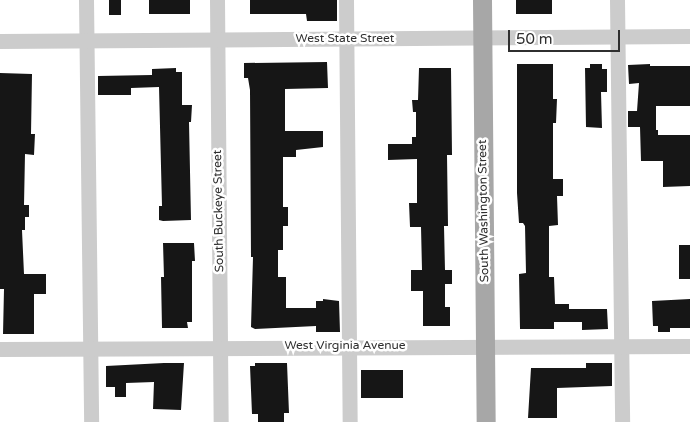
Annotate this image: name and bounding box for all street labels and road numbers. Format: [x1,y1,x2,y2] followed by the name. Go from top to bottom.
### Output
[296,32,394,46] street label: West State Street
[476,139,492,283] street label: South Washington Street
[211,150,227,272] street label: South Buckeye Street
[284,339,406,353] street label: West Virginia Avenue

